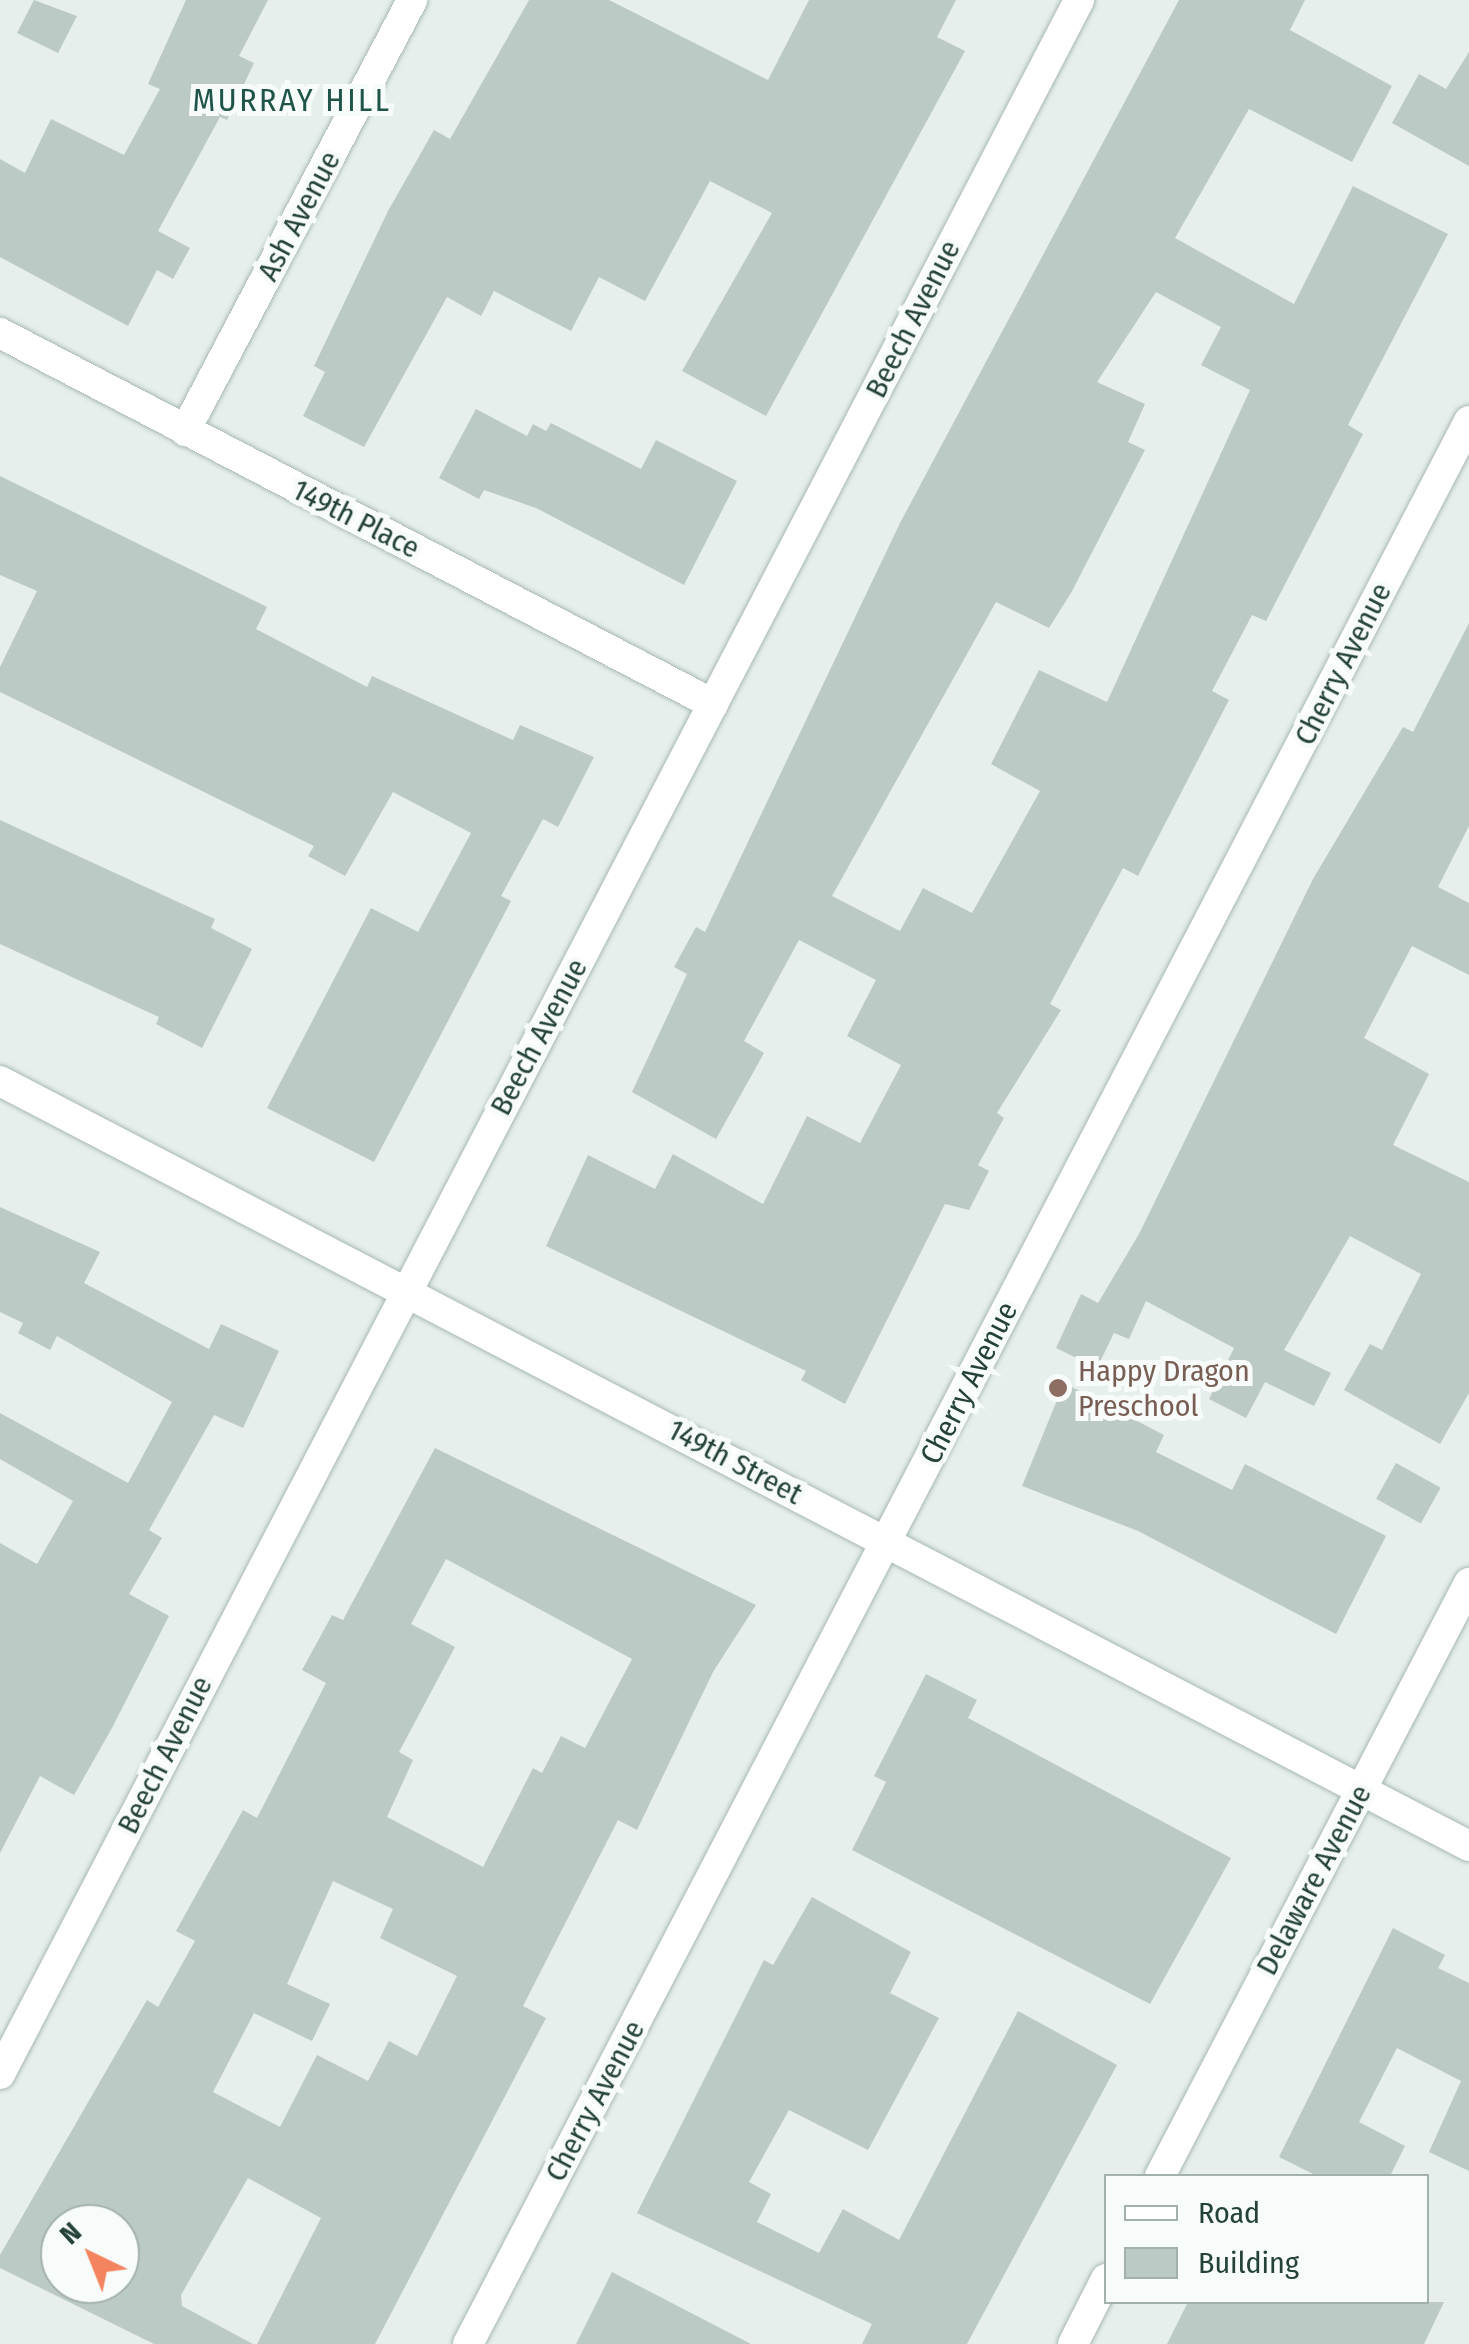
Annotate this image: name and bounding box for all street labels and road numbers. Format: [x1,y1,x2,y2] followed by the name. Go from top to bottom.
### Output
[250,145,348,287] street label: Ash Avenue
[858,234,968,404] street label: Beech Avenue
[286,472,426,566] street label: 149th Place
[1287,577,1399,751] street label: Cherry Avenue
[483,953,595,1121] street label: Beech Avenue
[913,1296,1025,1470] street label: Cherry Avenue
[662,1412,808,1512] street label: 149th Street
[110,1670,220,1840] street label: Beech Avenue
[1249,1779,1379,1981] street label: Delaware Avenue
[538,2014,652,2188] street label: Cherry Avenue

